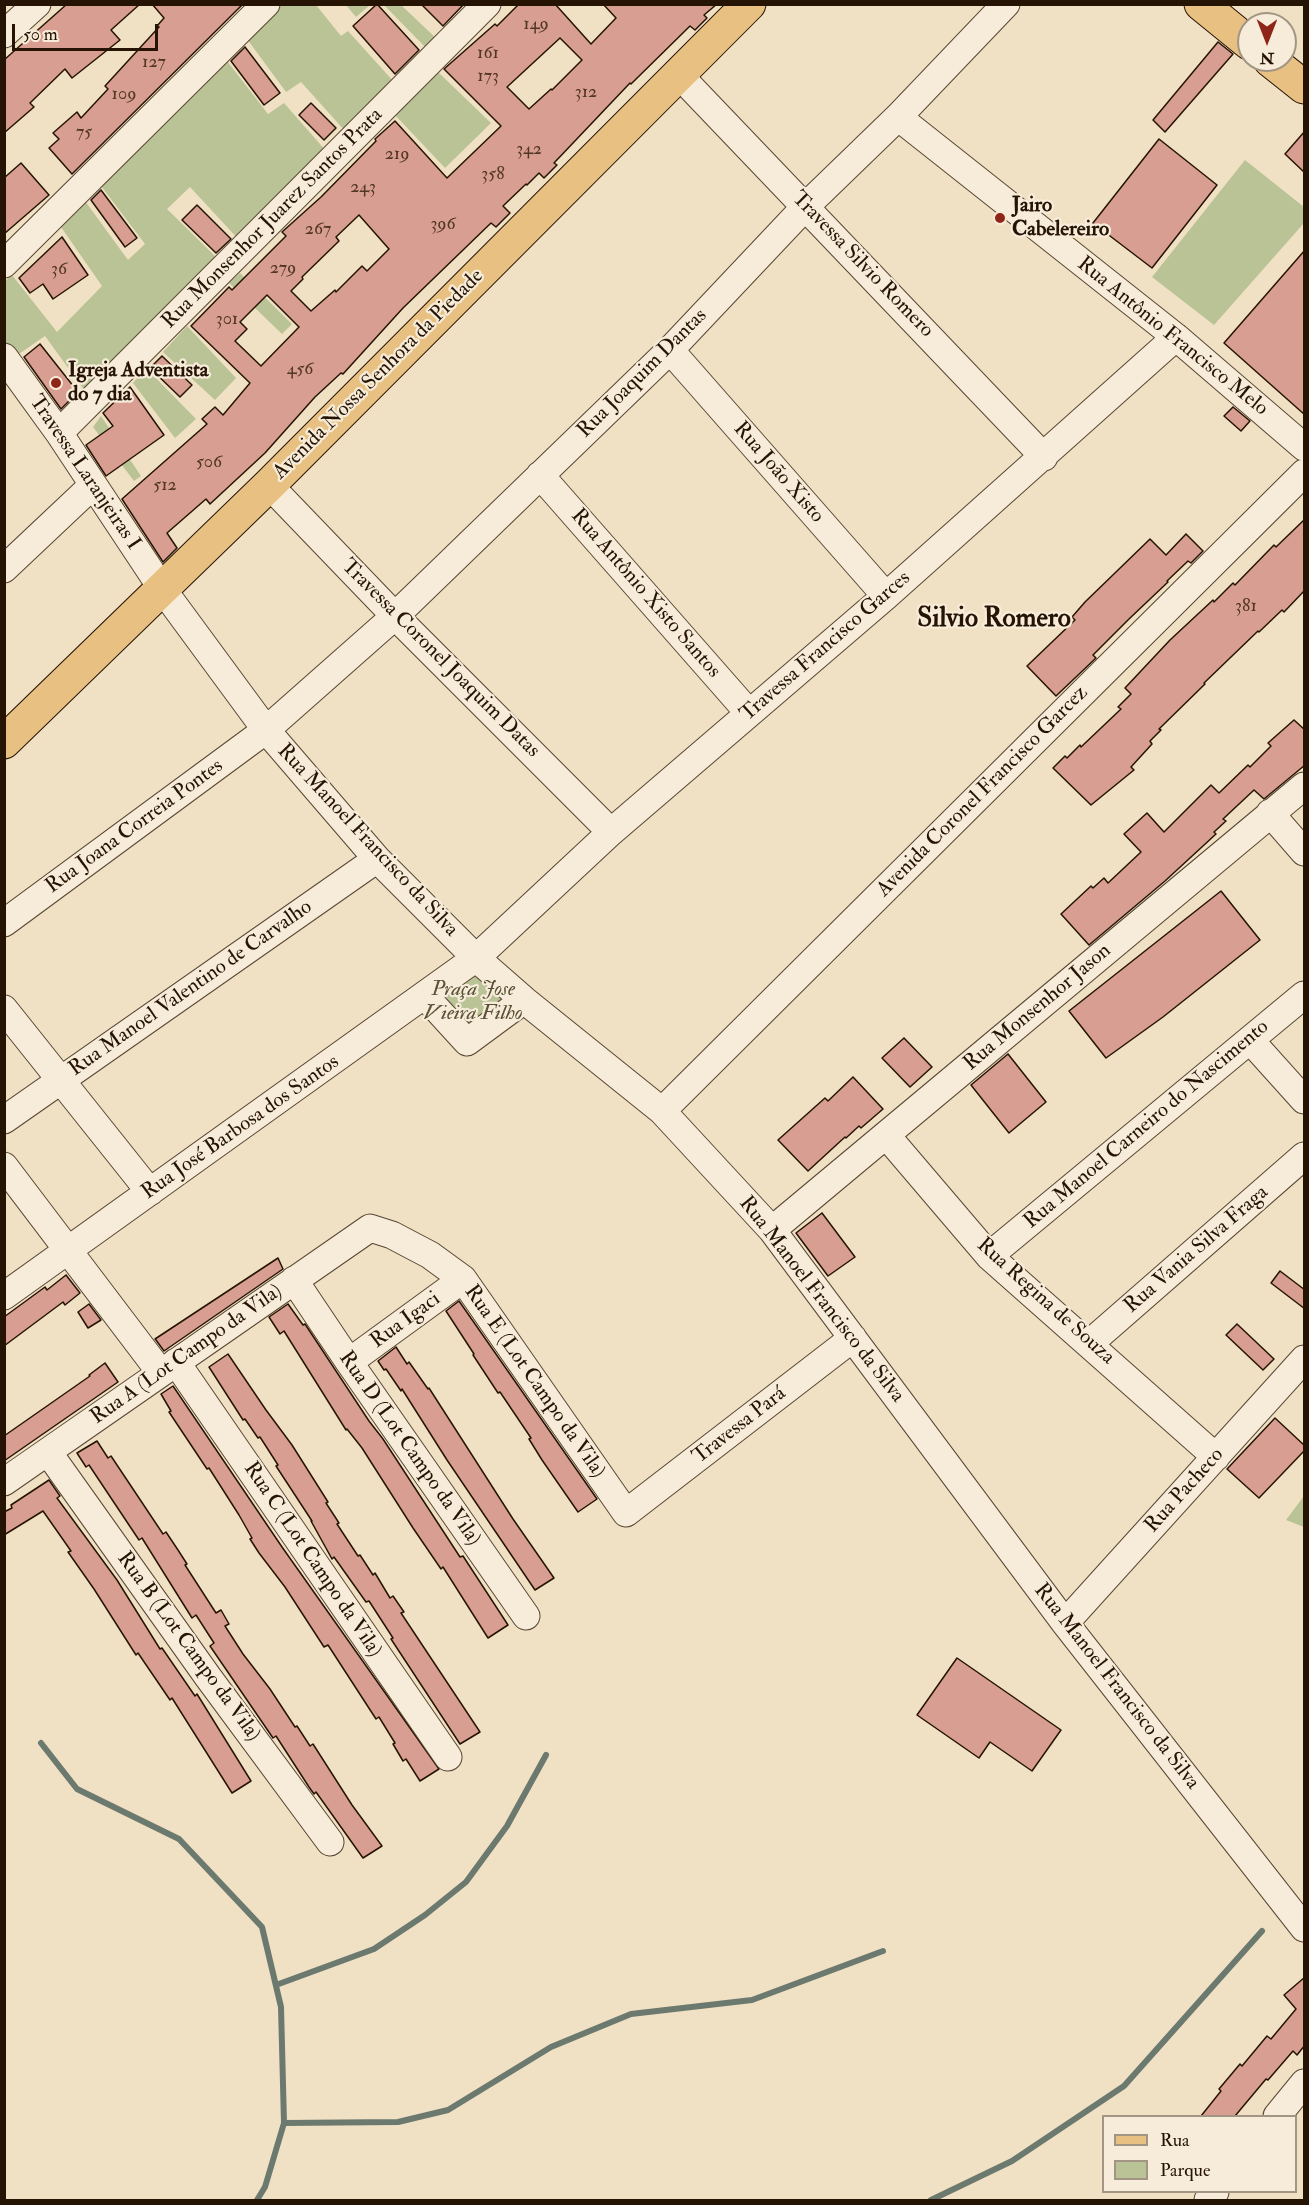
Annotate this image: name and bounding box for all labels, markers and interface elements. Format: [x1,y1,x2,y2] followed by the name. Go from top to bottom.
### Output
[15,12,160,50] scale bar
[1237,12,1297,72] north arrow
[523,14,549,36] house number: 149
[23,23,58,46] text: 50 m
[477,43,499,65] house number: 161
[1260,48,1274,68] text: N
[142,52,166,74] house number: 127
[477,66,499,88] house number: 173
[575,82,597,104] house number: 312
[112,84,136,106] house number: 109
[157,103,389,335] street label: Rua Monsenhor Juarez Santos Prata
[76,122,92,144] house number: 75
[516,139,542,161] house number: 342
[385,144,409,166] house number: 219
[481,164,505,186] house number: 358
[350,177,376,199] house number: 243
[786,187,938,343] street label: Travessa Silvio Romero
[1012,193,1109,243] place label: Jairo Cabelereiro
[993,211,1007,225] marker: Jairo Cabelereiro
[430,214,456,236] house number: 396
[305,219,331,241] house number: 267
[1071,252,1273,422] street label: Rua Antônio Francisco Melo
[270,258,296,280] house number: 279
[51,259,67,281] house number: 36
[269,265,489,485] street label: Avenida Nossa Senhora da Piedade
[573,304,713,444] street label: Rua Joaquim Dantas
[216,309,238,331] house number: 301
[68,358,208,408] place label: Igreja Adventista do 7 dia
[287,359,313,381] house number: 456
[49,376,63,390] marker: Igreja Adventista do 7 dia
[23,391,145,555] street label: Travessa Laranjeiras I
[727,417,829,529] street label: Rua João Xisto
[196,452,222,474] house number: 506
[153,475,177,497] house number: 512
[565,504,725,684] street label: Rua Antônio Xisto Santos
[335,554,545,764] street label: Travessa Coronel Joaquim Datas
[736,566,916,728] street label: Travessa Francisco Garces
[1235,596,1257,618] house number: 381
[917,604,1071,636] district label: Silvio Romero
[872,681,1094,903] street label: Avenida Coronel Francisco Garcez
[271,739,463,943] street label: Rua Manoel Francisco da Silva
[41,754,229,900] street label: Rua Joana Correia Pontes
[65,895,317,1083] street label: Rua Manoel Valentino de Carvalho
[959,939,1117,1077] street label: Rua Monsenhor Jason
[423,977,523,1027] park label: Praça Jose Vieira Filho
[1019,1015,1275,1235] street label: Rua Manoel Carneiro do Nascimento
[137,1050,345,1206] street label: Rua José Barbosa dos Santos
[1120,1181,1274,1319] street label: Rua Vania Silva Fraga
[733,1192,909,1408] street label: Rua Manoel Francisco da Silva
[971,1233,1119,1371] street label: Rua Regina de Souza
[87,1279,287,1431] street label: Rua A (Lot Campo da Vila)
[458,1281,610,1483] street label: Rua E (Lot Campo da Vila)
[366,1287,446,1355] street label: Rua Igaci
[332,1347,486,1551] street label: Rua D (Lot Campo da Vila)
[688,1382,792,1470] street label: Travessa Pará
[1140,1443,1230,1539] street label: Rua Pacheco
[237,1458,387,1662] street label: Rua C (Lot Campo da Vila)
[111,1547,265,1747] street label: Rua B (Lot Campo da Vila)
[1028,1579,1204,1795] street label: Rua Manoel Francisco da Silva
[1102,2115,1297,2193] legend
[1160,2129,1189,2152] text: Rua
[1160,2159,1210,2182] text: Parque

